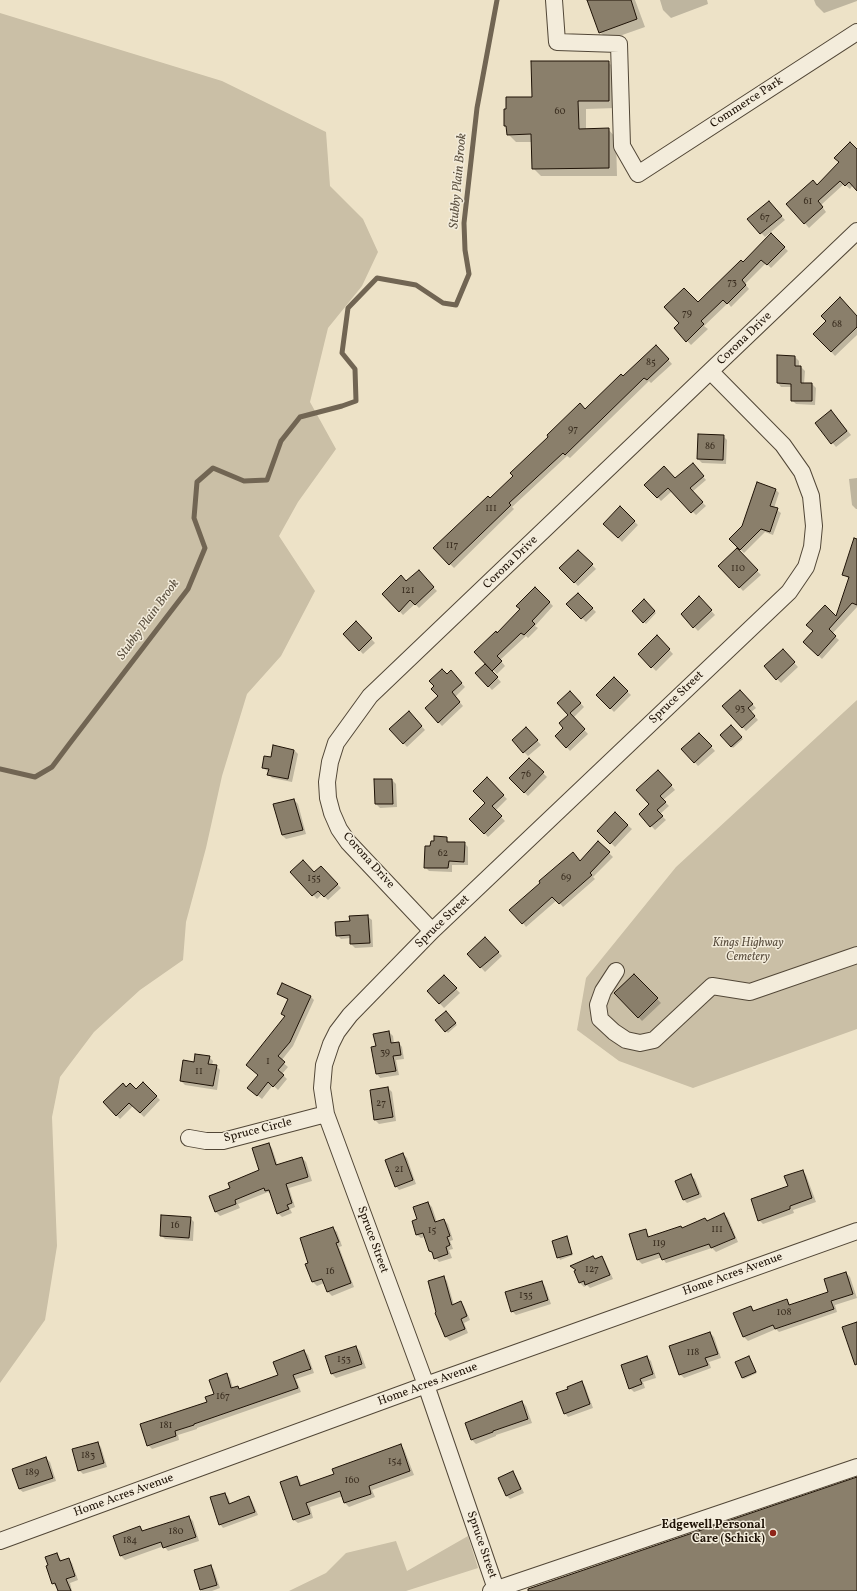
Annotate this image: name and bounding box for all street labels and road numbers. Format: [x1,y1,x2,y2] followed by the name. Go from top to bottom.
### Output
[708,74,786,132] street label: Commerce Park
[715,309,775,369] street label: Corona Drive
[481,533,541,593] street label: Corona Drive
[647,668,707,728] street label: Spruce Street
[339,830,397,892] street label: Corona Drive
[413,892,473,952] street label: Spruce Street
[223,1116,293,1146] street label: Spruce Circle
[353,1205,391,1275] street label: Spruce Street
[681,1250,785,1300] street label: Home Acres Avenue
[376,1360,480,1410] street label: Home Acres Avenue
[72,1471,176,1521] street label: Home Acres Avenue
[463,1509,499,1581] street label: Spruce Street

